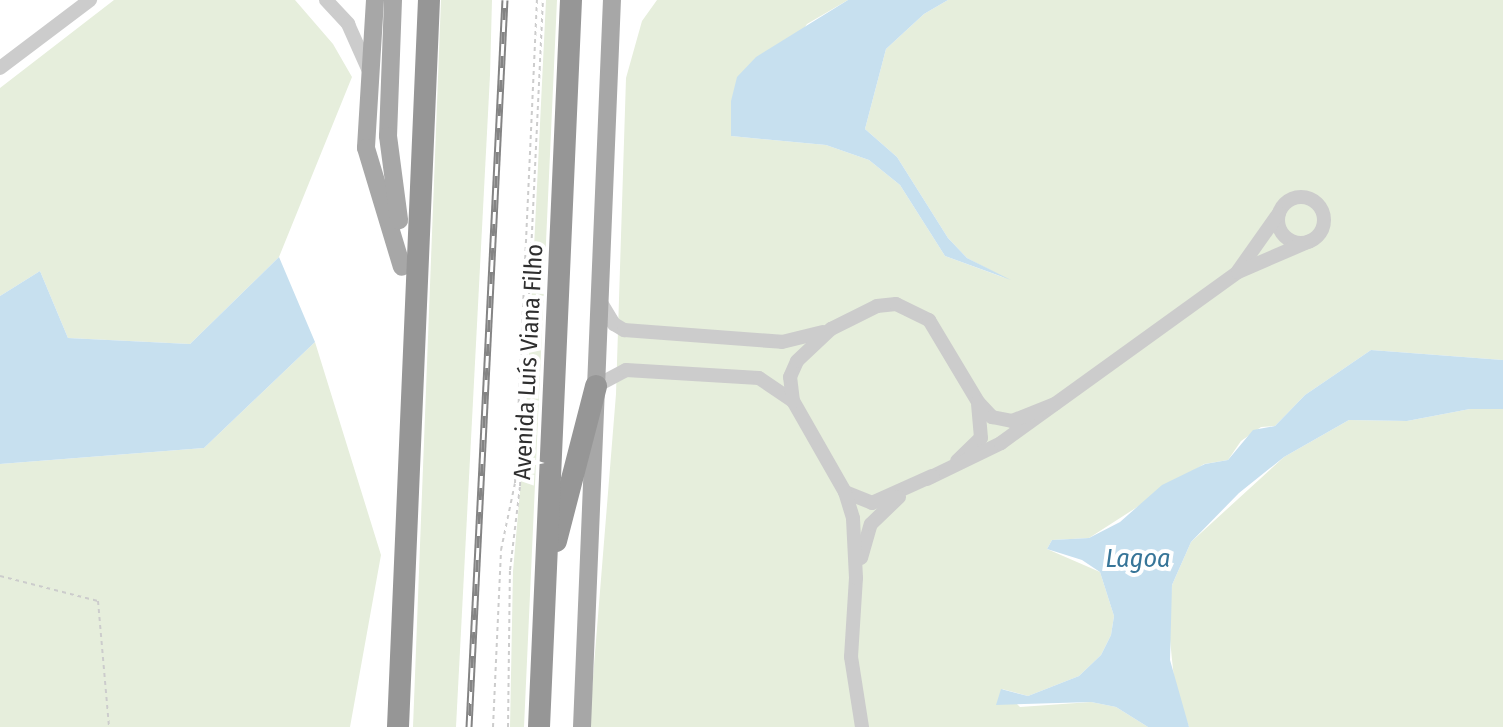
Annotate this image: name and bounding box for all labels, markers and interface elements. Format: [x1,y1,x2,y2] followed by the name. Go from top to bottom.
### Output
[508,243,550,481] street label: Avenida Luís Viana Filho
[1105,543,1171,575] water label: Lagoa

